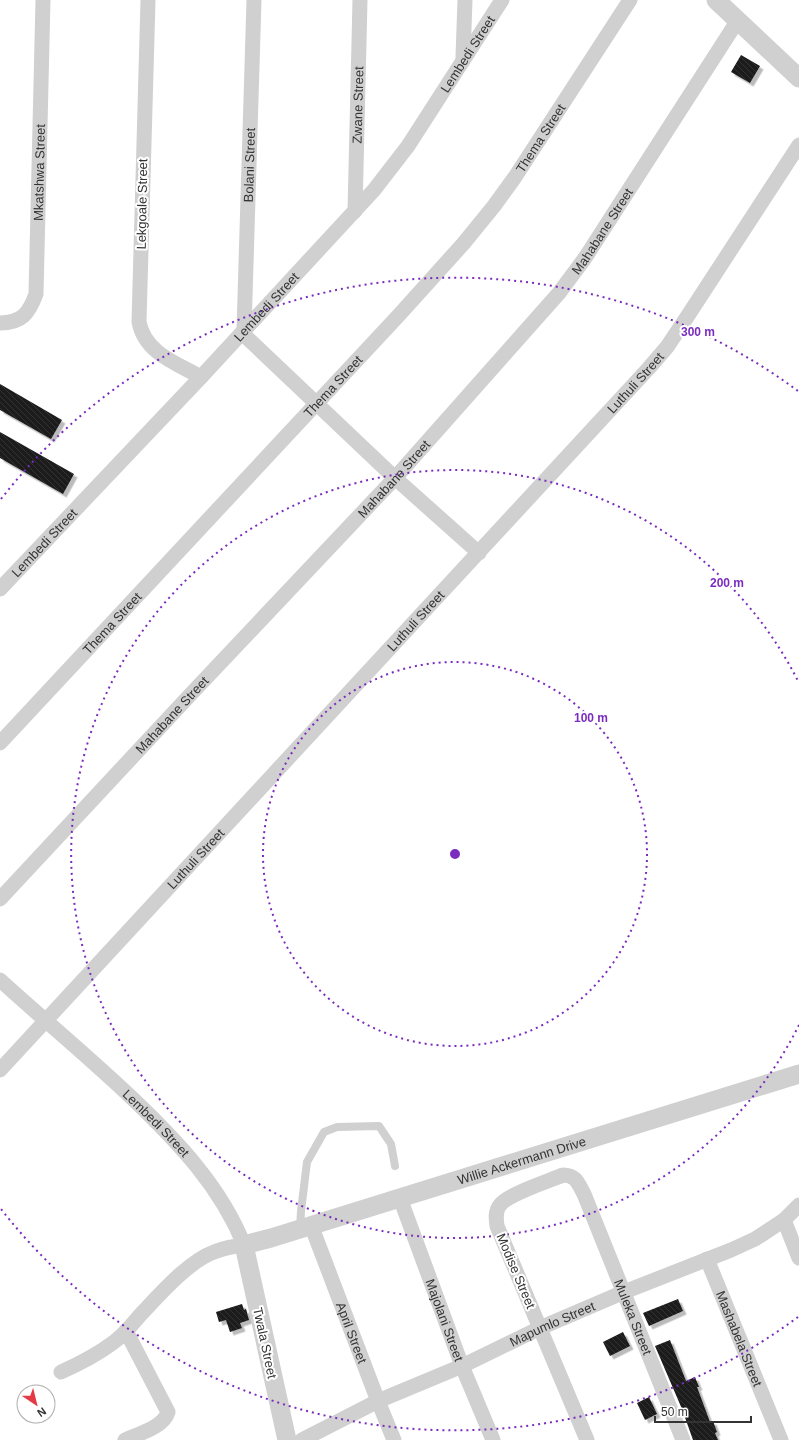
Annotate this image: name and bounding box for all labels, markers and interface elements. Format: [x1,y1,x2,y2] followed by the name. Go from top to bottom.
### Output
[437,12,498,95] street label: Lembedi Street
[349,66,366,144] street label: Zwane Street
[513,101,568,175] street label: Thema Street
[30,123,48,221] street label: Mkatshwa Street
[240,127,258,203] street label: Bolani Street
[134,158,150,250] street label: Lekgoale Street
[568,185,636,277] street label: Mahabane Street
[231,269,302,344] street label: Lembedi Street
[681,325,715,339] text: 300 m
[604,349,667,416] street label: Luthuli Street
[300,352,365,420] street label: Thema Street
[354,436,433,520] street label: Mahabane Street
[8,505,80,580] street label: Lembedi Street
[710,576,744,590] text: 200 m
[384,587,447,654] street label: Luthuli Street
[79,589,144,657] street label: Thema Street
[132,673,212,756] street label: Mahabane Street
[574,711,608,725] text: 100 m
[164,825,227,892] street label: Luthuli Street
[448,847,462,861] centre of rings
[120,1086,193,1160] street label: Lembedi Street
[456,1133,588,1187] street label: Willie Ackermann Drive
[493,1231,539,1311] street label: Modise Street
[423,1277,467,1364] street label: Majolani Street
[611,1277,656,1357] street label: Muleka Street
[713,1289,766,1389] street label: Mashabela Street
[507,1298,597,1349] street label: Mapumlo Street
[333,1300,371,1366] street label: April Street
[250,1306,280,1380] street label: Twala Street
[16,1384,56,1424] north arrow
[655,1398,751,1424] scale bar
[35,1405,48,1419] text: N
[661,1405,688,1419] text: 50 m

